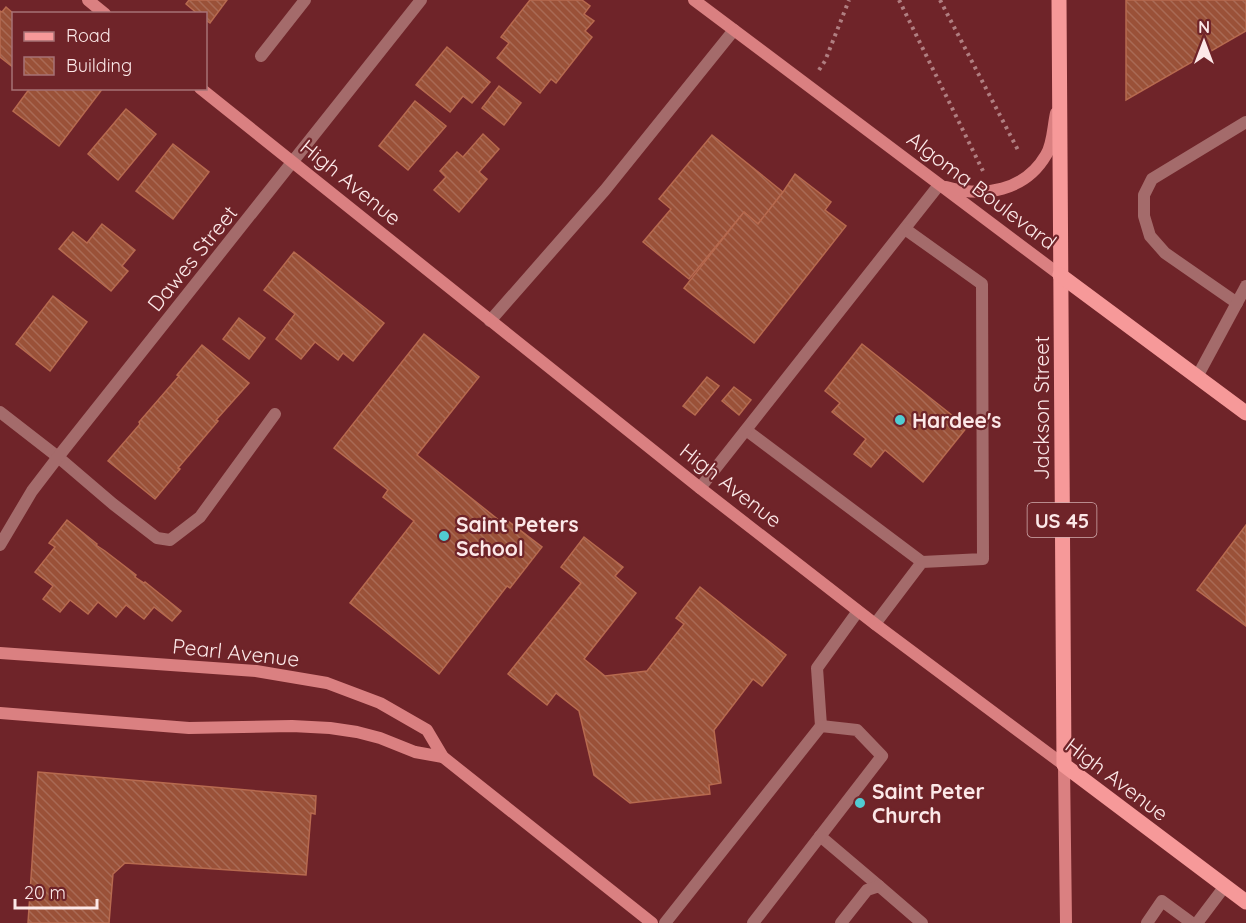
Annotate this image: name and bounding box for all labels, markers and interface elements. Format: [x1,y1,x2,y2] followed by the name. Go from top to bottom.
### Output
[12,12,207,90] legend
[1174,12,1234,72] north arrow
[1198,17,1210,37] text: N
[66,24,111,47] text: Road
[66,54,132,77] text: Building
[902,125,1062,255] street label: Algoma Boulevard
[295,133,407,231] street label: High Avenue
[142,200,242,316] street label: Dawes Street
[1028,336,1054,480] street label: Jackson Street
[912,407,1001,433] place label: Hardee's
[893,413,907,427] marker: Hardee's
[675,437,787,533] street label: High Avenue
[1028,503,1096,537] road number: US 45
[456,511,579,561] place label: Saint Peters School
[437,529,451,543] marker: Saint Peters School
[171,632,301,672] street label: Pearl Avenue
[1060,732,1174,826] street label: High Avenue
[872,778,985,828] place label: Saint Peter Church
[853,796,867,810] marker: Saint Peter Church
[15,872,98,910] scale bar
[24,881,66,904] text: 20 m

